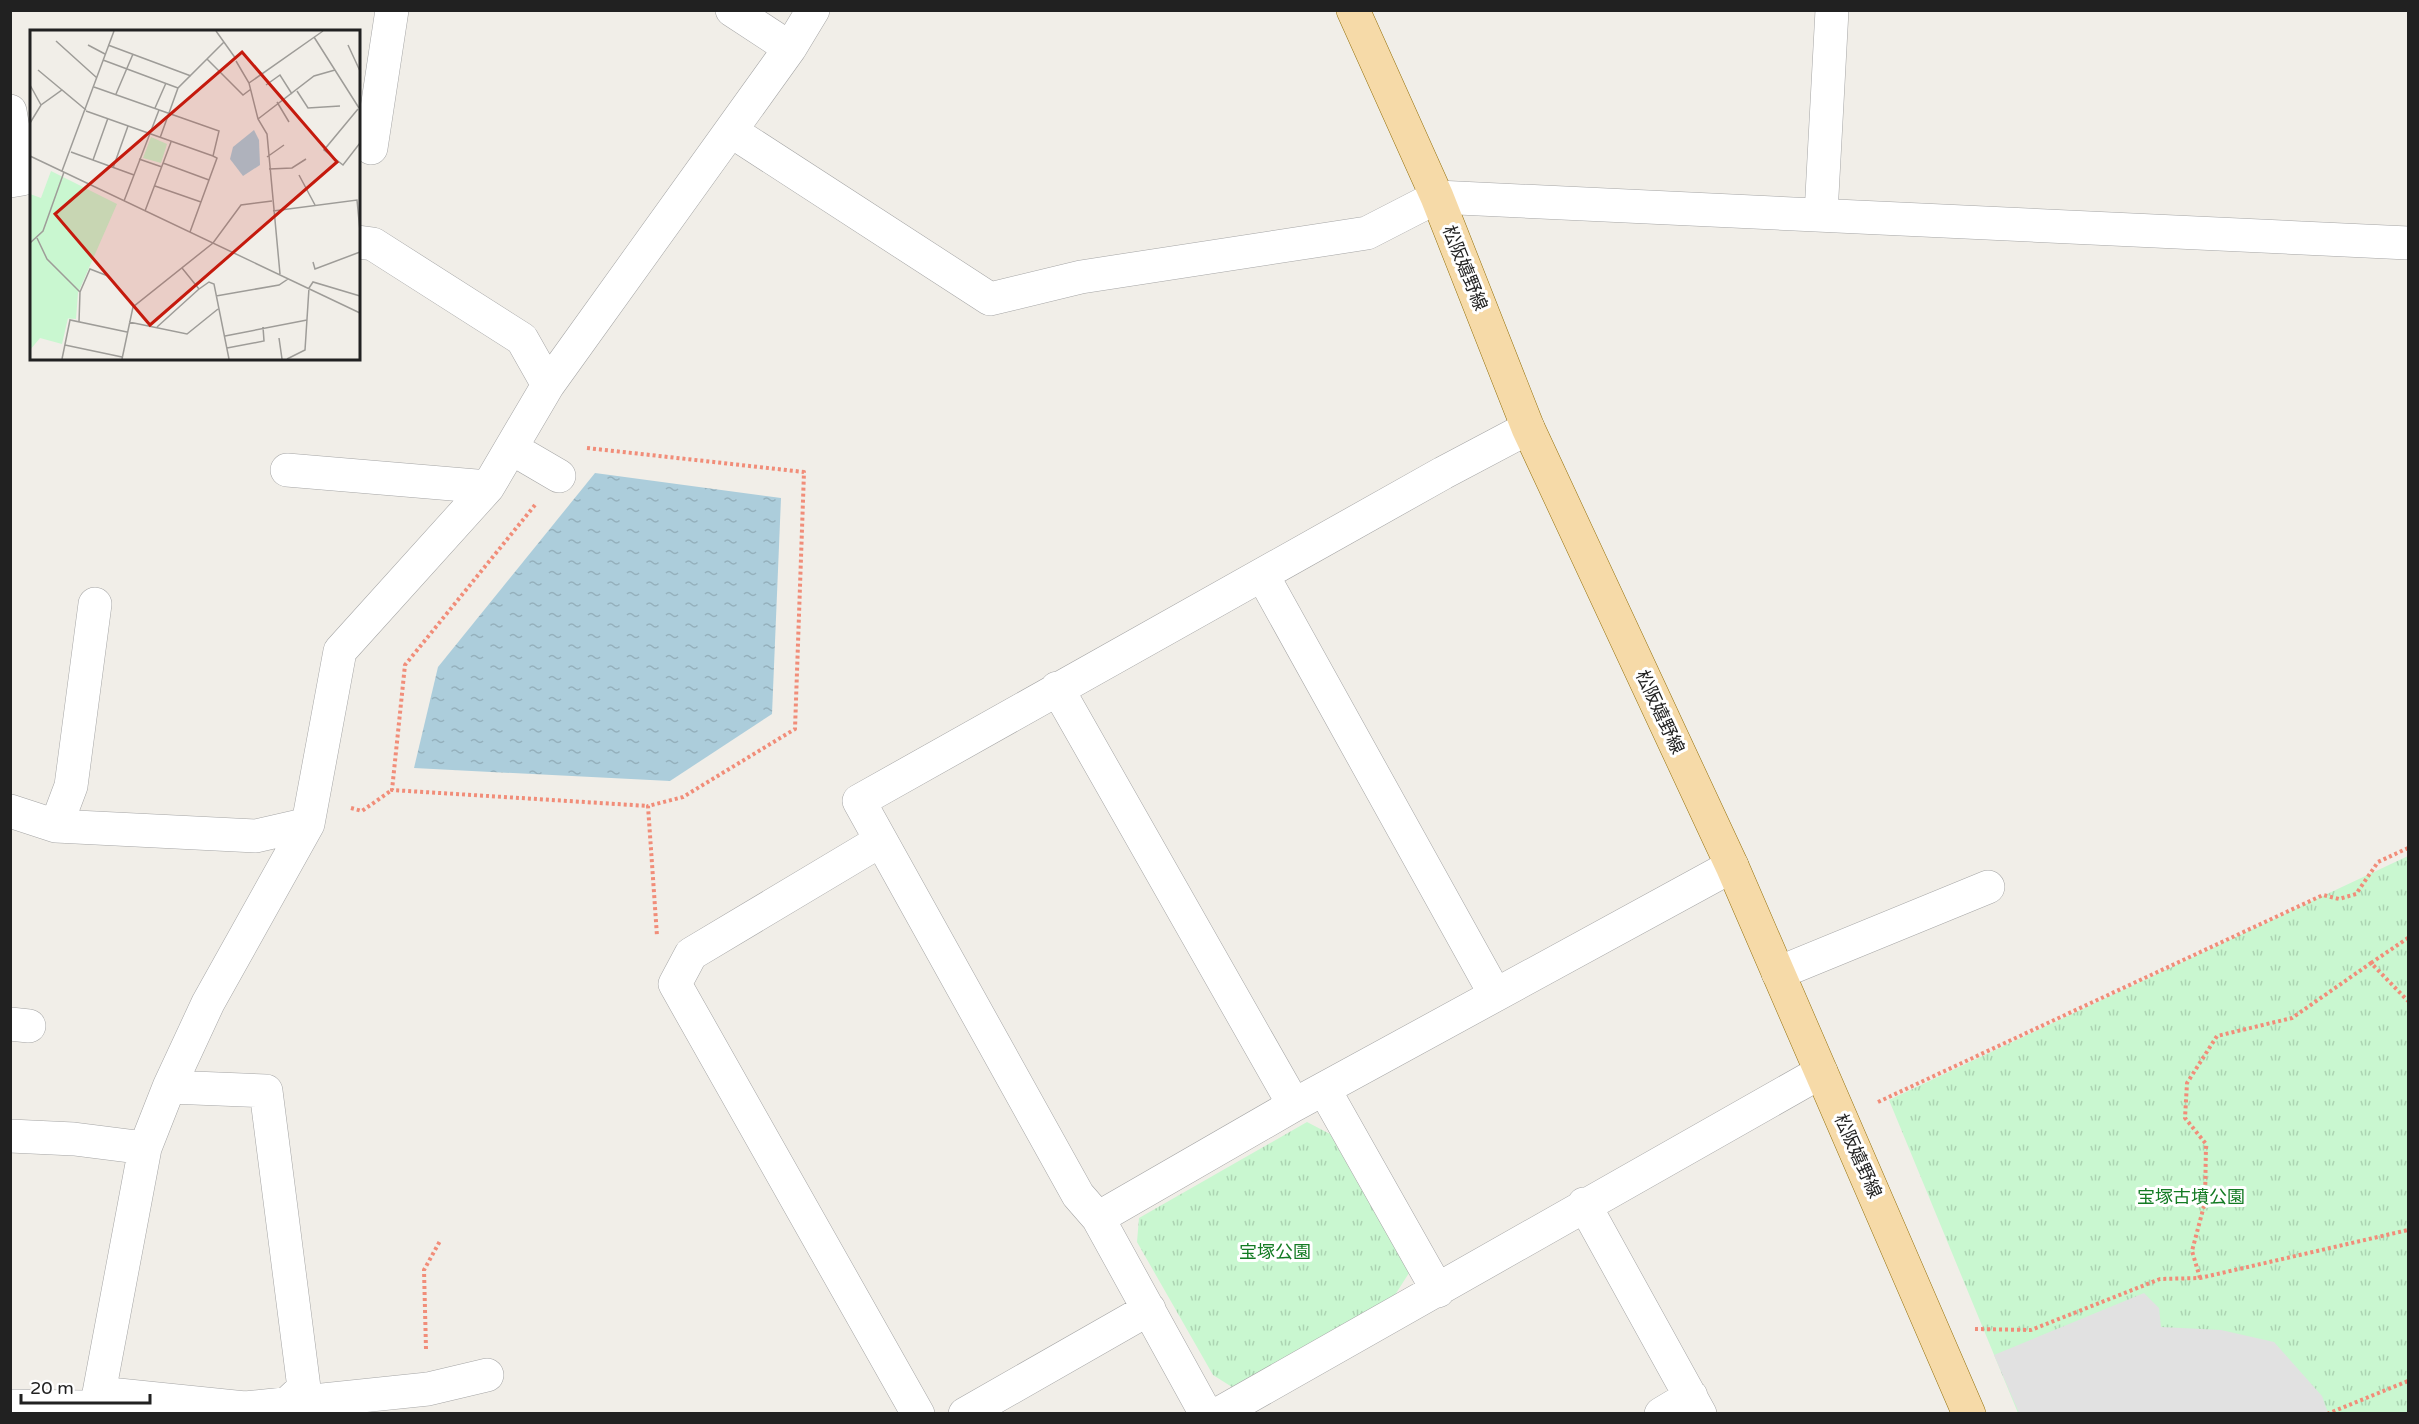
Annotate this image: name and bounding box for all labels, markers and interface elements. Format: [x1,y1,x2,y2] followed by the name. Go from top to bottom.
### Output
[30,30,360,360] inset map
[1438,222,1492,314] street label: 松阪嬉野線
[1631,667,1689,757] street label: 松阪嬉野線
[1830,1110,1886,1202] street label: 松阪嬉野線
[2137,1186,2245,1208] park label: 宝塚古墳公園
[1239,1241,1311,1263] park label: 宝塚公園
[21,1367,150,1405] scale bar
[30,1377,74,1399] text: 20 m

